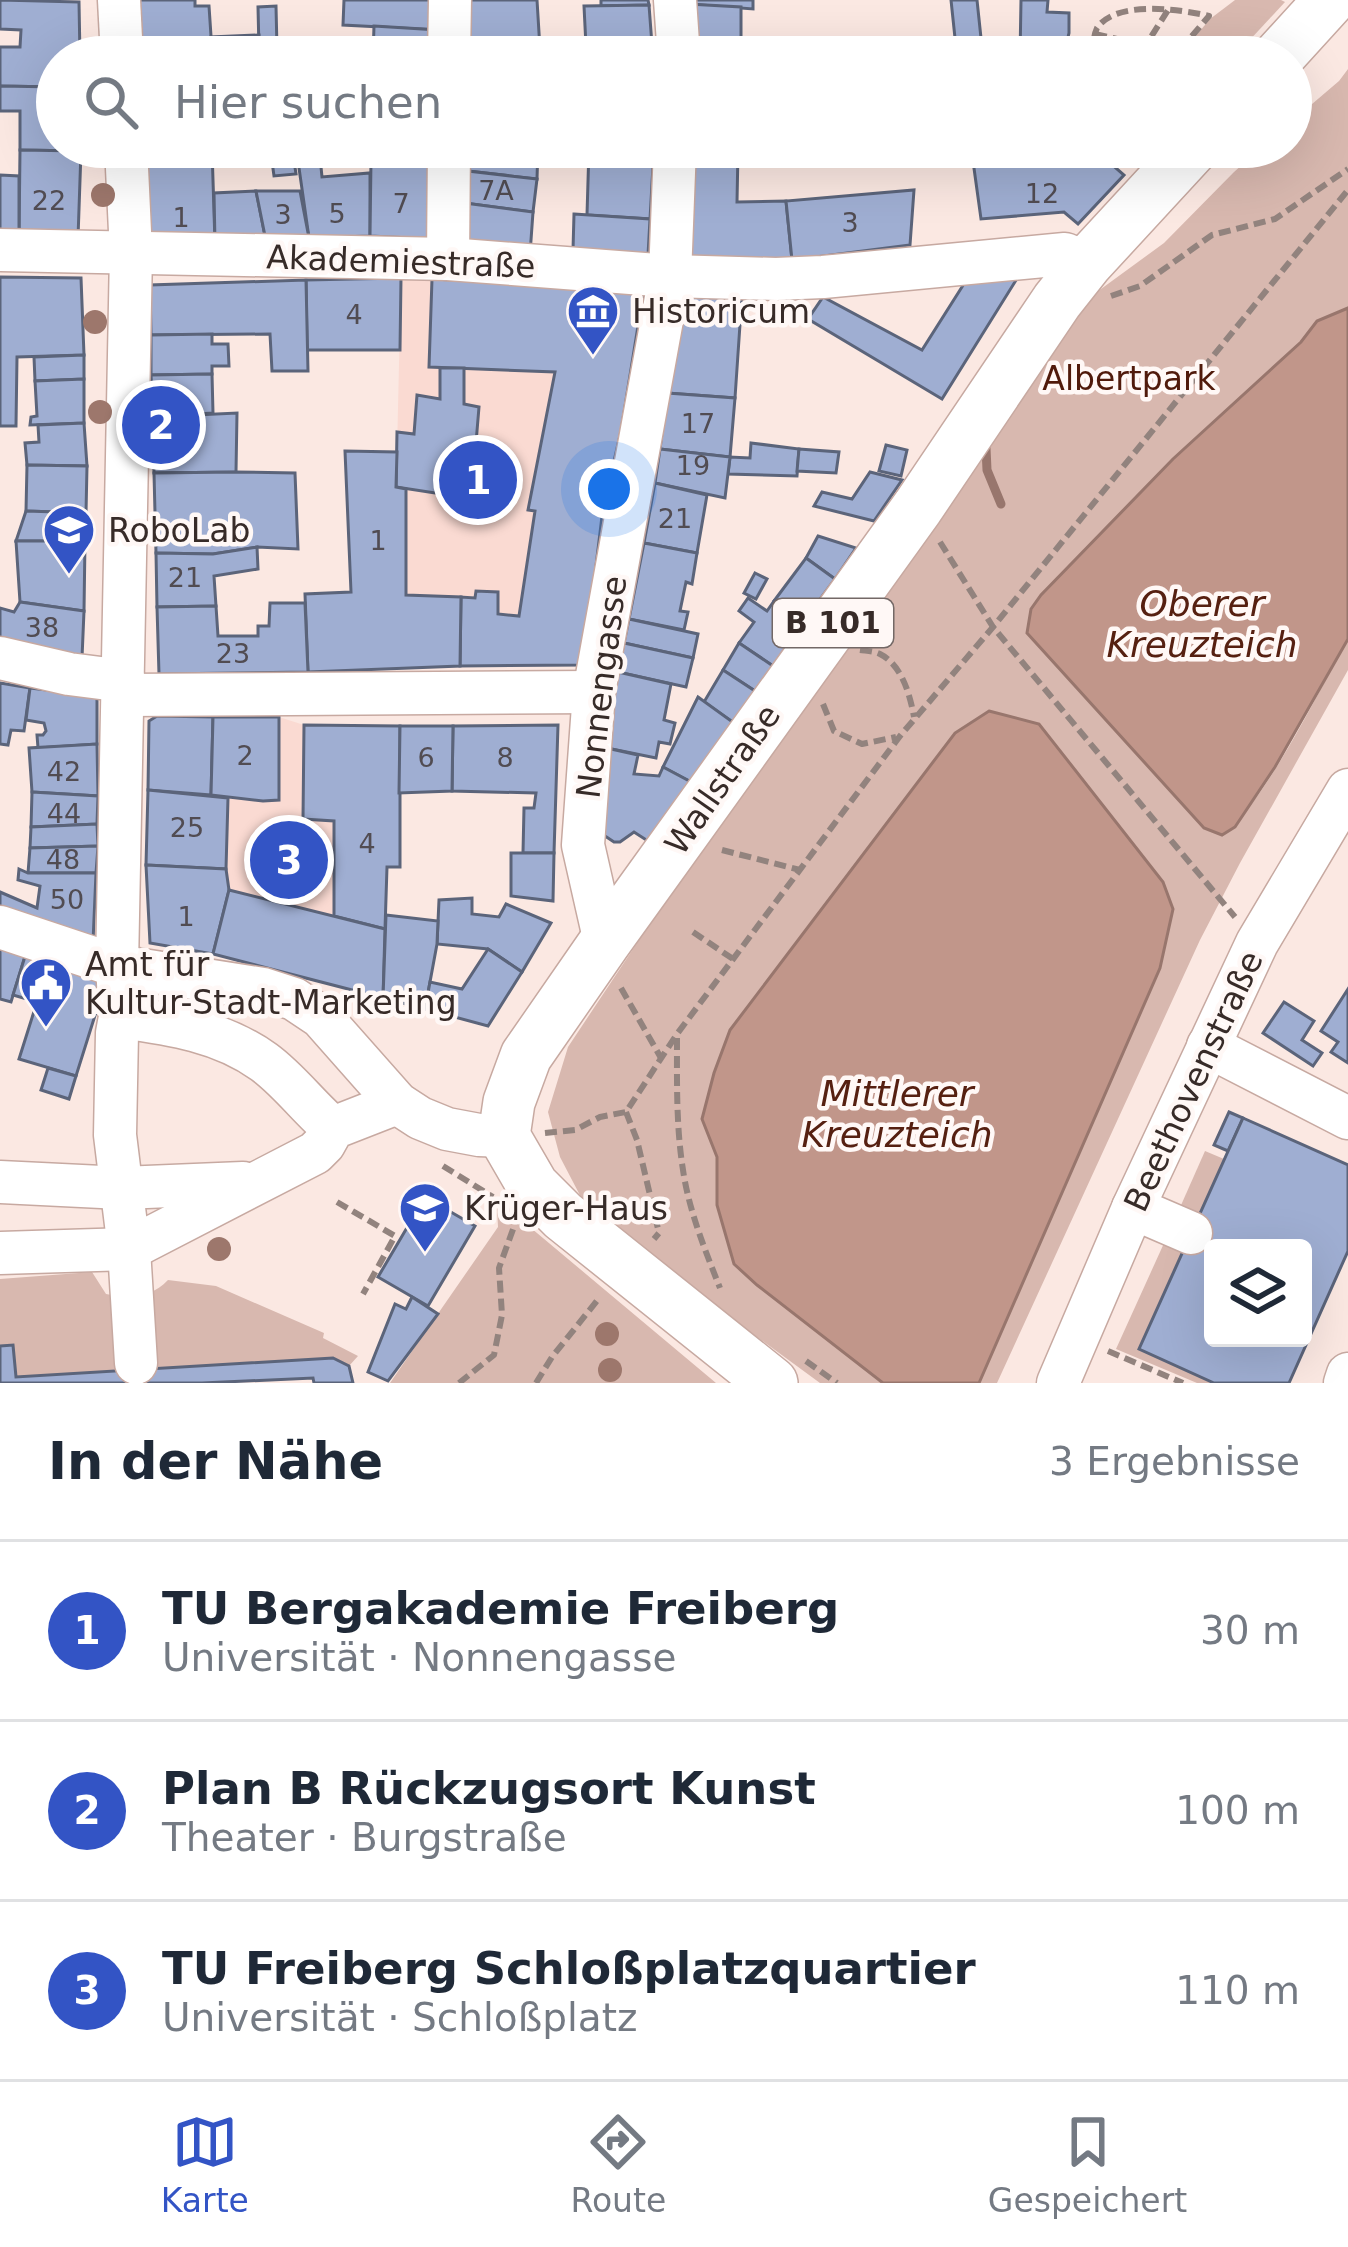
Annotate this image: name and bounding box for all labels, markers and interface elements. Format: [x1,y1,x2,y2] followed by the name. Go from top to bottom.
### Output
[36,36,1312,168] search box
[78,69,144,135] icon: search
[174,76,442,129] text: Hier suchen
[478,175,514,206] house number: 7A
[1025,178,1059,209] house number: 12
[32,185,66,216] house number: 22
[392,188,410,219] house number: 7
[328,198,346,229] house number: 5
[274,199,292,230] house number: 3
[172,202,190,233] house number: 1
[841,207,859,238] house number: 3
[266,237,536,286] street label: Akademiestraße
[565,283,621,357] museum icon: Historicum
[632,292,810,331] place label: Historicum
[345,299,363,330] house number: 4
[1042,359,1217,398] park label: Albertpark
[122,380,200,470] pin: 2
[681,408,715,439] house number: 17
[439,435,517,525] pin: 1
[676,450,710,481] house number: 19
[579,459,639,519] your location
[41,502,97,576] school or university icon: RoboLab
[658,503,692,534] house number: 21
[108,511,250,550] place label: RoboLab
[369,525,387,556] house number: 1
[168,562,202,593] house number: 21
[569,574,634,800] street label: Nonnengasse
[1106,583,1298,665] water label: Oberer Kreuzteich
[773,599,893,647] road number: B 101
[25,612,59,643] house number: 38
[216,638,250,669] house number: 23
[657,697,788,862] street label: Wallstraße
[236,740,254,771] house number: 2
[417,742,435,773] house number: 6
[496,742,514,773] house number: 8
[47,756,81,787] house number: 42
[47,798,81,829] house number: 44
[170,812,204,843] house number: 25
[250,815,328,905] pin: 3
[358,828,376,859] house number: 4
[46,844,80,875] house number: 48
[50,884,84,915] house number: 50
[177,901,195,932] house number: 1
[85,945,457,1022] place label: Amt für Kultur-Stadt-Marketing
[1116,945,1271,1218] street label: Beethovenstraße
[18,955,74,1029] public building icon: Amt für Kultur-Stadt-Marketing
[801,1073,993,1155] water label: Mittlerer Kreuzteich
[397,1180,453,1254] school or university icon: Krüger-Haus
[464,1189,668,1228] place label: Krüger-Haus
[1204,1239,1312,1347] map controls
[1204,1239,1312,1347] button: layers
[48,1432,383,1491] text: In der Nähe
[1049,1439,1300,1484] text: 3 Ergebnisse
[162,1582,839,1635] text: TU Bergakademie Freiberg
[73,1608,101,1653] text: 1
[1200,1608,1300,1653] text: 30 m
[162,1635,677,1680] text: Universität · Nonnengasse
[162,1762,816,1815] text: Plan B Rückzugsort Kunst
[73,1788,101,1833] text: 2
[1175,1788,1300,1833] text: 100 m
[162,1815,567,1860] text: Theater · Burgstraße
[162,1942,976,1995] text: TU Freiberg Schloßplatzquartier
[73,1968,101,2013] text: 3
[1175,1968,1300,2013] text: 110 m
[162,1995,637,2040] text: Universität · Schloßplatz
[161,2109,249,2220] tab: Karte
[570,2109,666,2220] tab: Route
[988,2109,1187,2220] tab: Gespeichert

